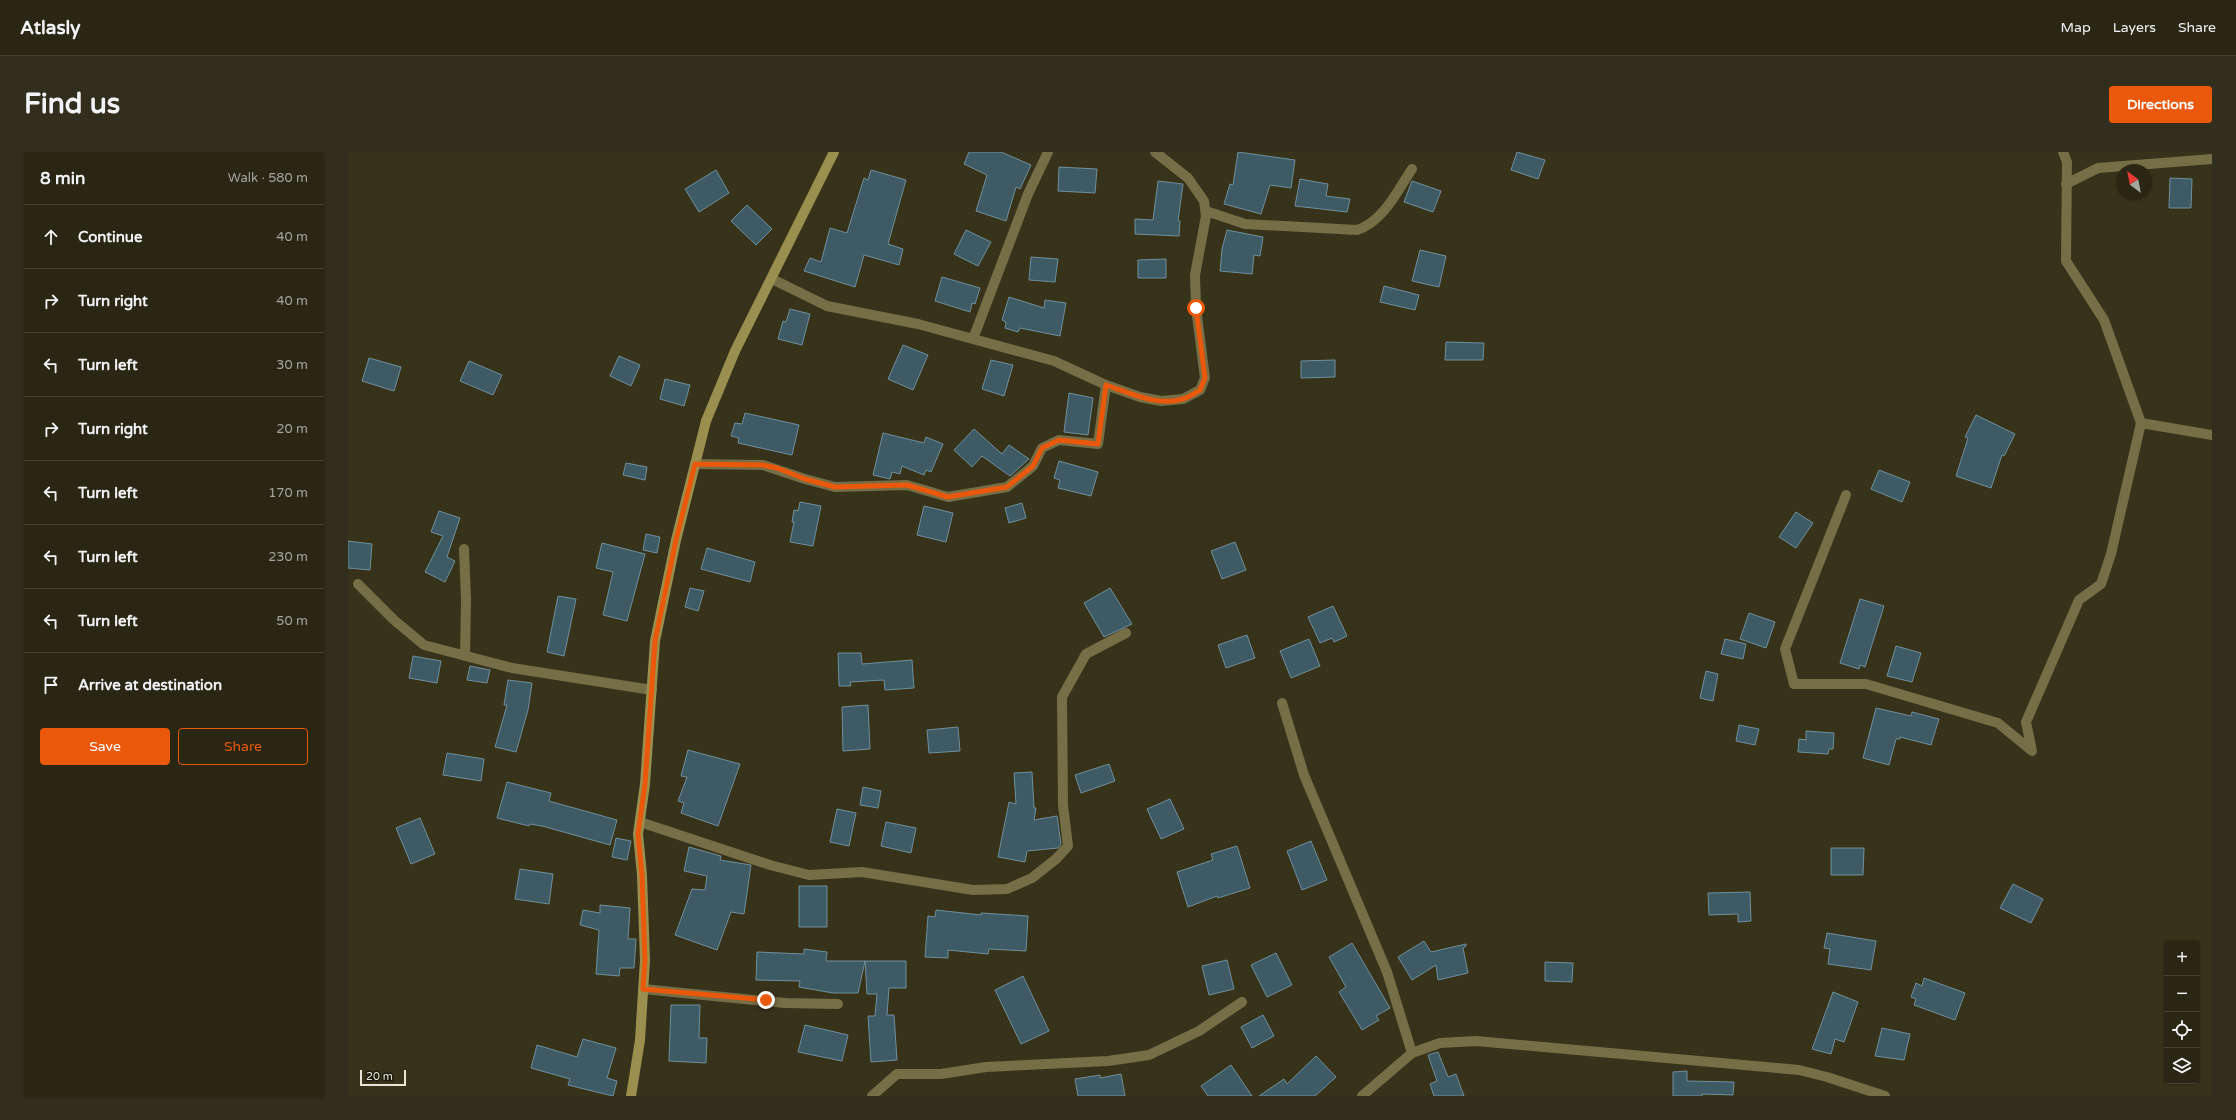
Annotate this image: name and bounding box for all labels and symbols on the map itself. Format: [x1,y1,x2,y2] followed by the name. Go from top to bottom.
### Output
[2116,164,2152,200] north arrow
[1187,299,1205,317] route start
[757,991,775,1009] route end
[360,1068,406,1087] scale bar

